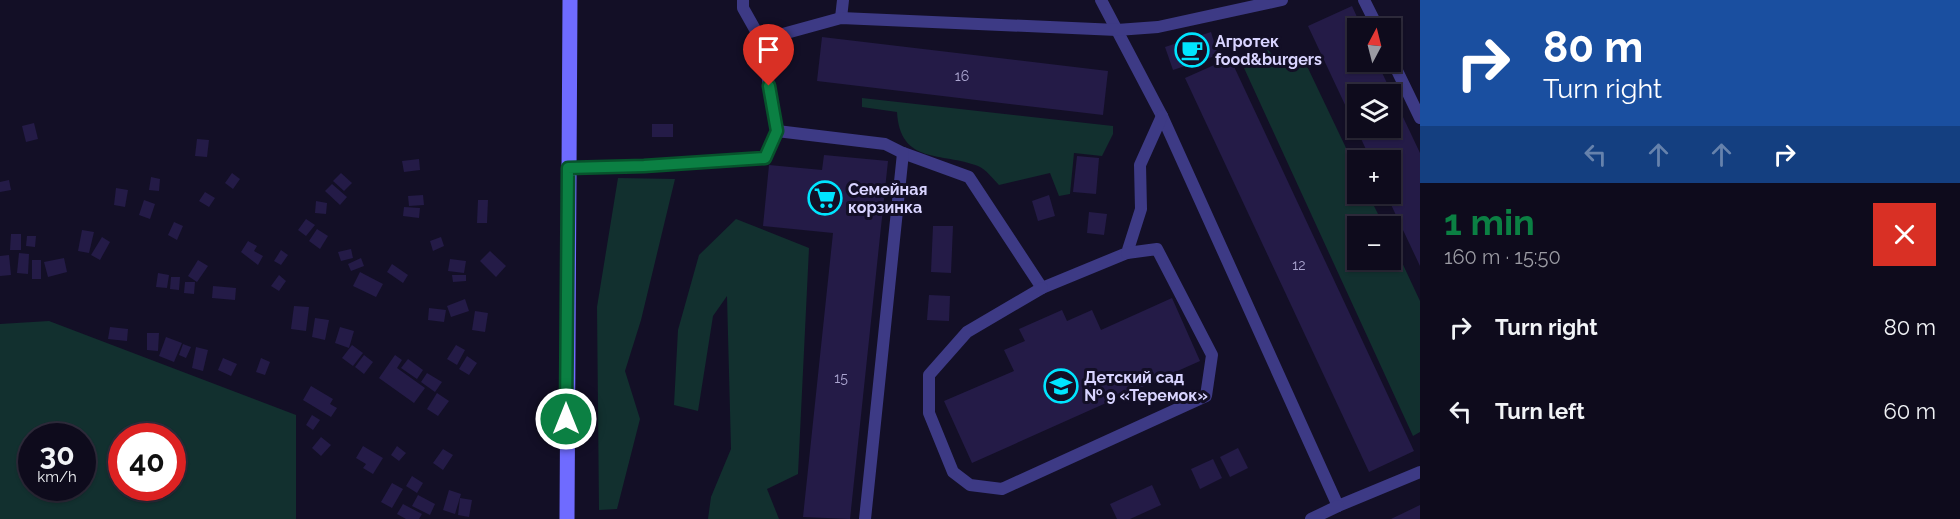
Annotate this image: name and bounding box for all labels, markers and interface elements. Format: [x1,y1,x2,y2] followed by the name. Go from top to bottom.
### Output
[1347,18,1401,72] north arrow
[1347,18,1401,270] map controls
[1543,23,1643,72] text: 80 m
[743,24,794,86] pin
[1444,24,1522,102] icon: right
[1174,32,1210,68] cafe icon: Агротек food&burgers
[1215,32,1322,69] place label: Агротек food&burgers
[752,33,785,66] icon: arrive
[955,68,969,84] house number: 16
[1543,73,1662,104] text: Turn right
[1347,84,1401,138] button: layers
[1579,138,1612,171] icon: left
[1642,138,1675,171] icon: ahead
[1705,138,1738,171] icon: ahead
[1768,138,1801,171] icon: right
[1347,150,1401,204] button: +
[807,180,843,216] supermarket icon: Семейная корзинка
[848,180,927,217] place label: Семейная корзинка
[1444,201,1535,243] text: 1 min
[1873,203,1936,266] button: close
[1347,216,1401,270] button: −
[1444,245,1561,269] text: 160 m · 15:50
[1292,257,1306,273] house number: 12
[1444,311,1477,344] icon: right
[1495,314,1598,340] text: Turn right
[1884,314,1936,340] text: 80 m
[1043,368,1079,404] school or university icon: Детский сад № 9 «Теремок»
[1084,368,1208,405] place label: Детский сад № 9 «Теремок»
[834,370,848,386] house number: 15
[534,387,598,451] position arrow
[1444,395,1477,428] icon: left
[1495,398,1585,424] text: Turn left
[1883,398,1936,424] text: 60 m
[108,423,186,501] speed limit sign: 40
[39,437,75,472] text: 30
[37,468,77,486] text: km/h

